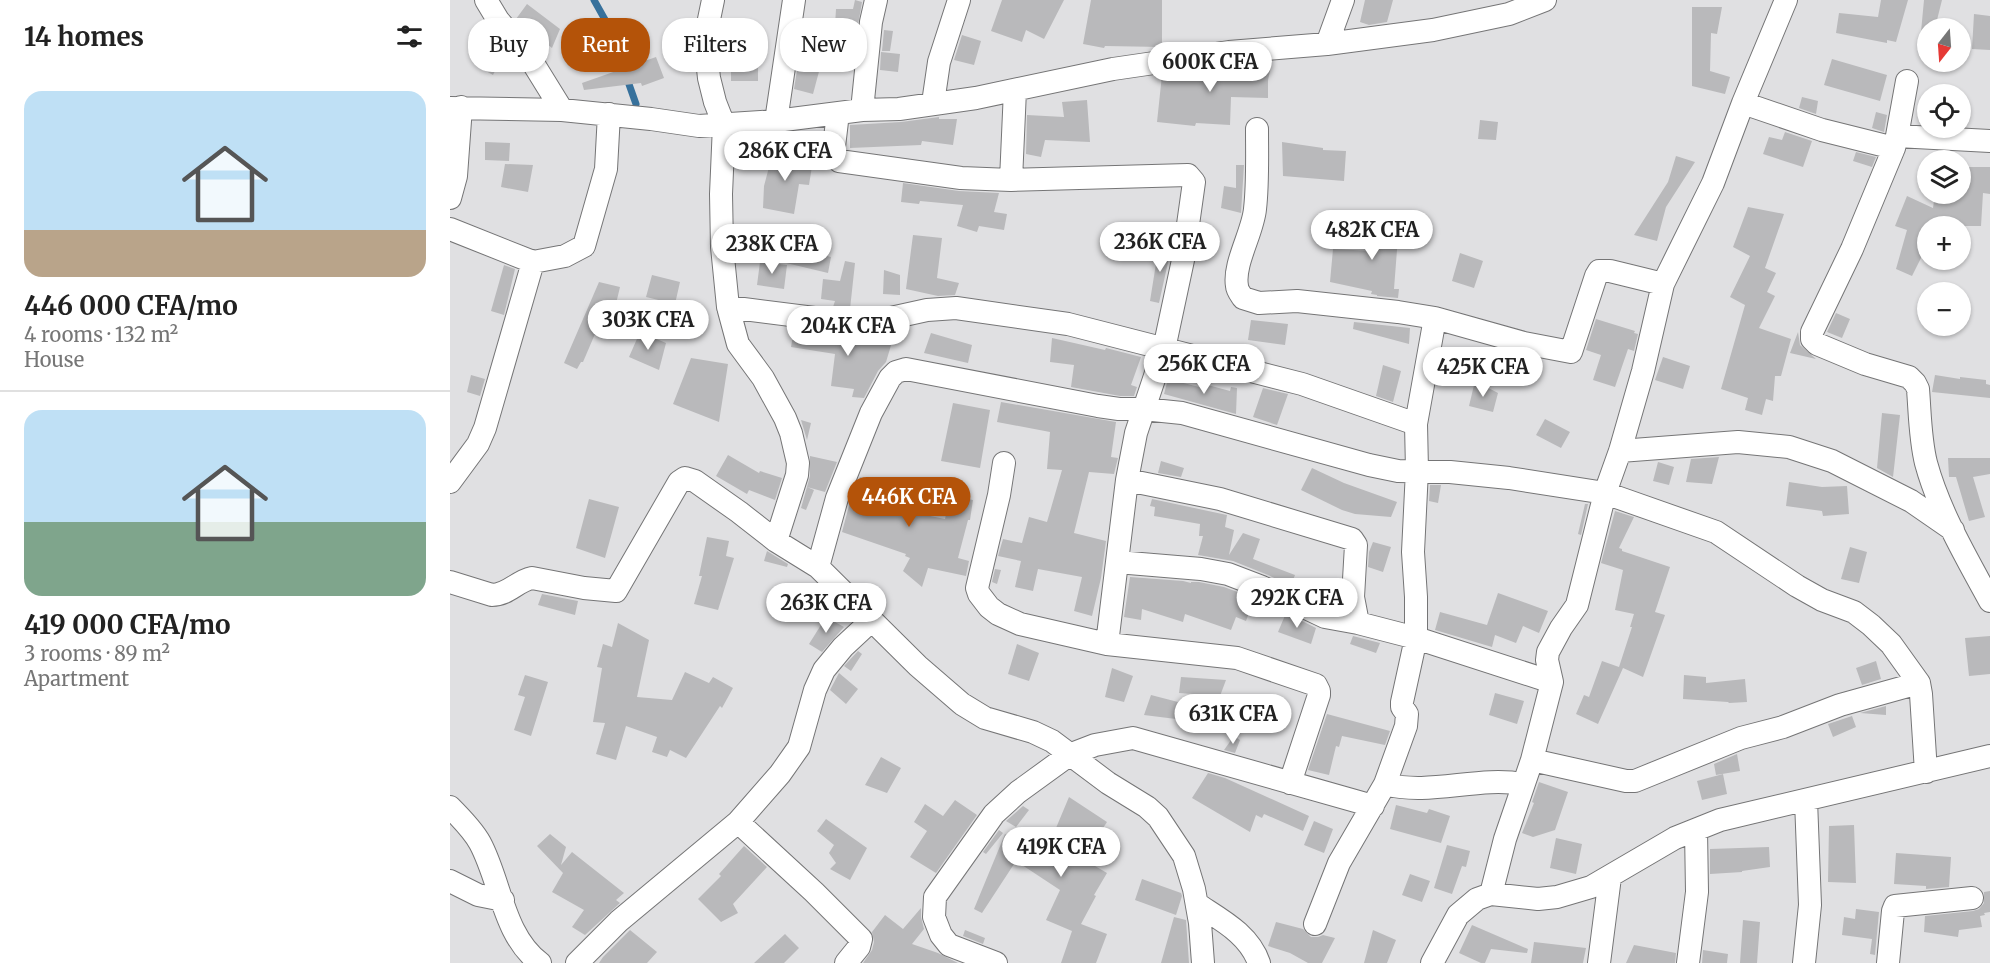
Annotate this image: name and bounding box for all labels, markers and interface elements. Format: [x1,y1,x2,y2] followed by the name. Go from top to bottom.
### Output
[468,18,549,72] chip: Buy
[561,18,650,72] chip: Rent
[662,18,768,72] chip: Filters
[780,18,867,72] chip: New
[1917,18,1971,72] north arrow
[1917,18,1971,336] map controls
[24,20,144,53] text: 14 homes
[393,20,426,53] icon: filters
[1148,42,1272,93] pin: 600K CFA
[1162,49,1258,74] text: 600K CFA
[1917,84,1971,138] button: locate
[171,130,279,238] icon: home
[723,131,847,182] pin: 286K CFA
[738,138,832,163] text: 286K CFA
[1917,150,1971,204] button: layers
[1310,210,1434,261] pin: 482K CFA
[1917,216,1971,270] button: +
[1325,217,1419,242] text: 482K CFA
[1098,222,1222,273] pin: 236K CFA
[710,224,834,275] pin: 238K CFA
[1114,229,1206,254] text: 236K CFA
[726,231,818,256] text: 238K CFA
[1917,282,1971,336] button: −
[24,289,238,322] text: 446 000 CFA/mo
[586,300,710,351] pin: 303K CFA
[786,306,910,357] pin: 204K CFA
[602,307,694,332] text: 303K CFA
[801,313,895,338] text: 204K CFA
[24,322,178,347] text: 4 rooms · 132 m²
[1142,344,1266,395] pin: 256K CFA
[24,347,84,372] text: House
[1421,347,1545,398] pin: 425K CFA
[1158,351,1250,376] text: 256K CFA
[1437,354,1529,379] text: 425K CFA
[171,449,279,557] icon: home
[847,477,971,528] pin: 446K CFA
[861,484,957,509] text: 446K CFA
[1235,578,1359,629] pin: 292K CFA
[764,583,888,634] pin: 263K CFA
[1251,585,1343,610] text: 292K CFA
[780,590,872,615] text: 263K CFA
[24,608,231,641] text: 419 000 CFA/mo
[24,641,170,666] text: 3 rooms · 89 m²
[24,666,129,691] text: Apartment
[1171,694,1295,745] pin: 631K CFA
[1189,701,1278,726] text: 631K CFA
[999,827,1123,878] pin: 419K CFA
[1016,834,1106,859] text: 419K CFA

